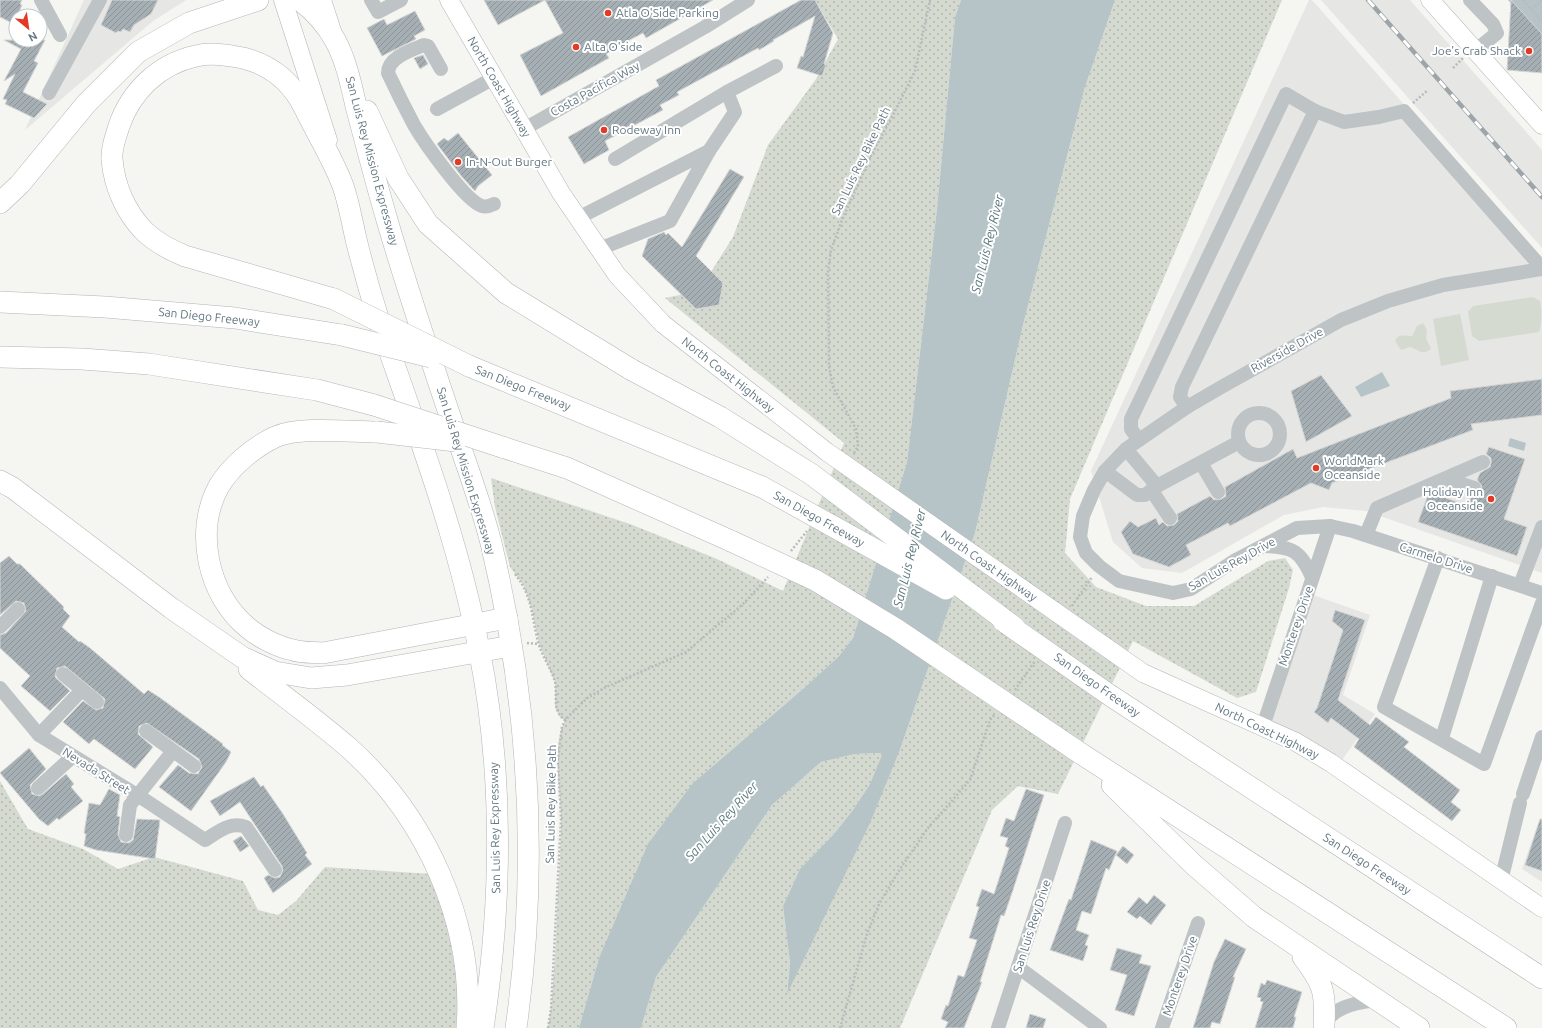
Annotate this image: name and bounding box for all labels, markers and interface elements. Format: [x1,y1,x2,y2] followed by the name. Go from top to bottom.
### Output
[616,6,719,19] place label: Atla O'Side Parking
[8,8,48,48] north arrow
[603,8,613,18] marker: Atla O'Side Parking
[26,30,39,44] text: N
[465,34,534,140] street label: North Coast Highway
[584,40,642,53] place label: Alta O'side
[571,42,581,52] marker: Alta O'side
[1432,44,1521,57] place label: Joe's Crab Shack
[1524,46,1534,56] marker: Joe's Crab Shack
[548,59,642,118] street label: Costa Pacifica Way
[344,75,401,247] street label: San Luis Rey Mission Expressway
[829,104,892,217] street label: San Luis Rey Bike Path
[612,123,681,136] place label: Rodeway Inn
[599,125,609,135] marker: Rodeway Inn
[466,155,553,168] place label: In-N-Out Burger
[453,157,463,167] marker: In-N-Out Burger
[968,192,1006,296] water label: San Luis Rey River
[158,305,261,328] street label: San Diego Freeway
[1248,324,1325,375] street label: Riverside Drive
[679,334,777,415] street label: North Coast Highway
[474,362,573,413] street label: San Diego Freeway
[435,385,498,556] street label: San Luis Rey Mission Expressway
[1324,454,1384,481] place label: WorldMark Oceanside
[1311,463,1321,473] marker: WorldMark Oceanside
[1423,485,1483,512] place label: Holiday Inn Oceanside
[772,488,867,549] street label: San Diego Freeway
[1486,494,1496,504] marker: Holiday Inn Oceanside
[890,506,928,610] water label: San Luis Rey River
[939,528,1040,604] street label: North Coast Highway
[1186,534,1277,593] street label: San Luis Rey Drive
[1398,540,1474,576] street label: Carmelo Drive
[1276,584,1315,668] street label: Monterey Drive
[1052,650,1143,719] street label: San Diego Freeway
[1213,700,1321,761] street label: North Coast Highway
[543,744,558,864] street label: San Luis Rey Bike Path
[60,745,132,797] street label: Nevada Street
[487,762,502,894] street label: San Luis Rey Expressway
[681,778,761,864] water label: San Luis Rey River
[1321,830,1414,897] street label: San Diego Freeway
[1010,878,1053,974] street label: San Luis Rey Drive
[1160,934,1199,1018] street label: Monterey Drive

